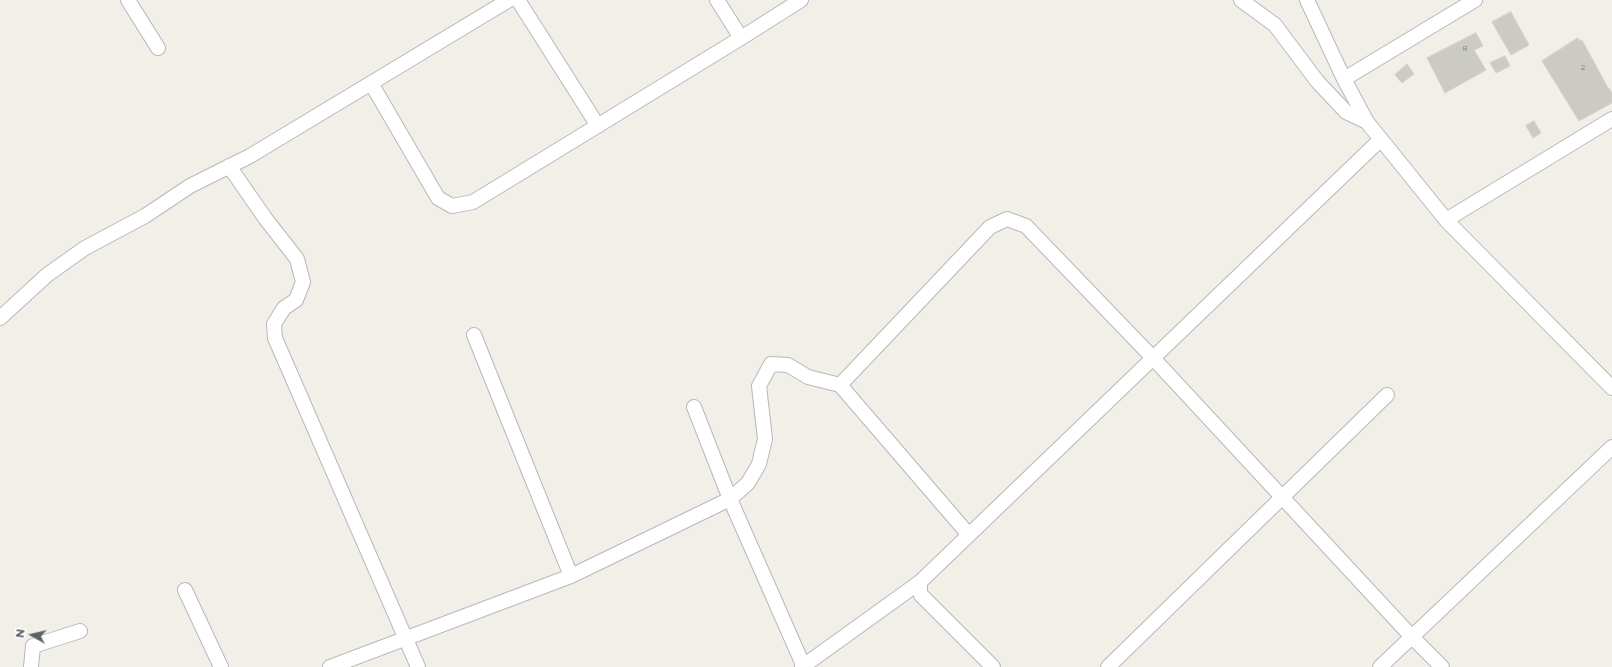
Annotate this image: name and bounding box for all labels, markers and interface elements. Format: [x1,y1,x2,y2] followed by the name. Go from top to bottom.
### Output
[1462,44,1468,54] house number: 8
[1581,63,1585,73] house number: 2
[12,615,52,655] north arrow
[13,628,28,639] text: N

